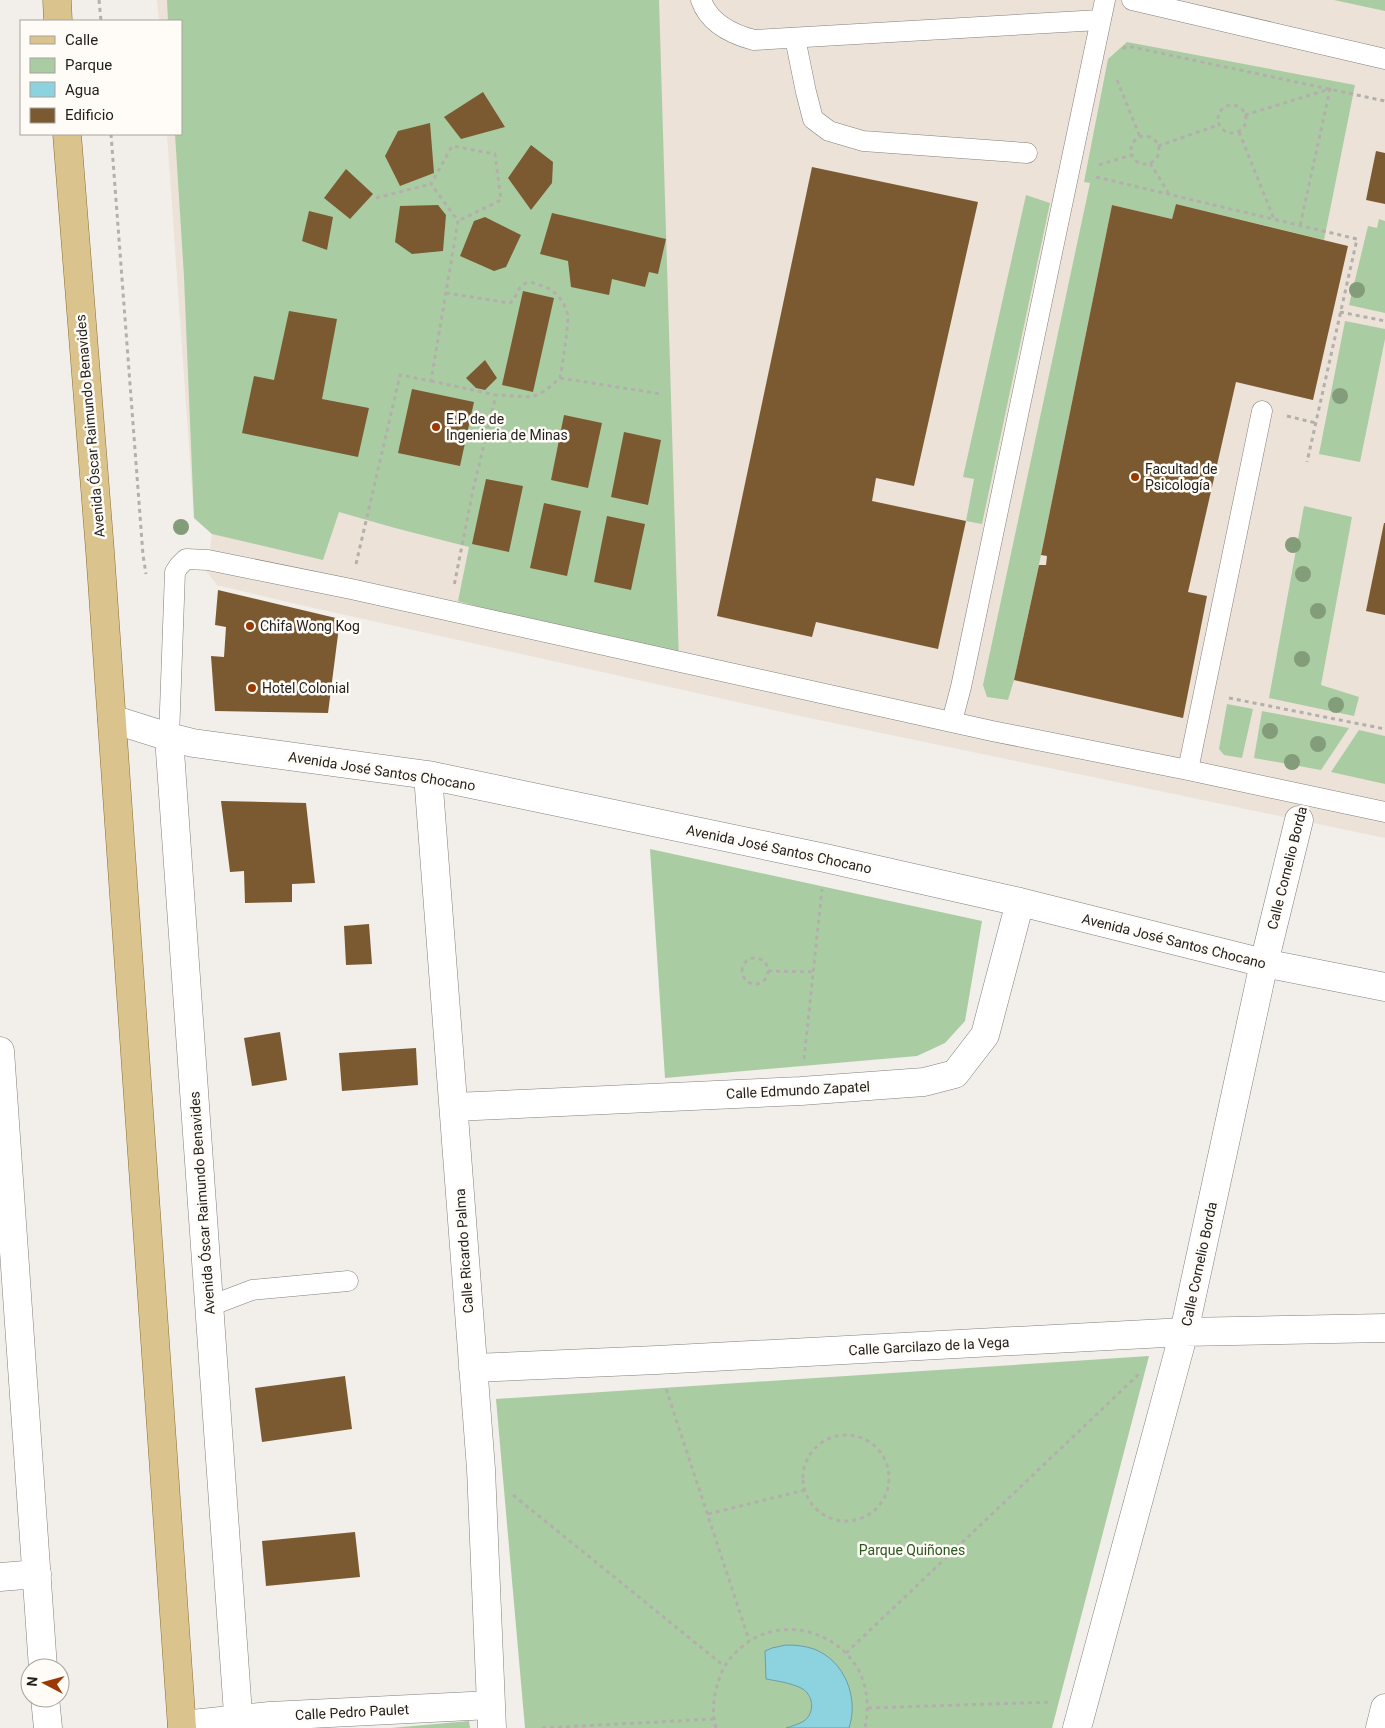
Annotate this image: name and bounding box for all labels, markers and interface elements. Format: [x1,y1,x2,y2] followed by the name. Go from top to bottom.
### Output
[20,20,182,135] legend
[65,31,98,49] text: Calle
[65,56,112,74] text: Parque
[65,81,100,99] text: Agua
[65,106,114,124] text: Edificio
[71,314,108,538] street label: Avenida Óscar Raimundo Benavides
[446,411,568,443] place label: E.P de de Ingenieria de Minas
[430,421,442,433] marker: E.P de de Ingenieria de Minas
[1145,461,1217,493] place label: Facultad de Psicología
[1129,471,1141,483] marker: Facultad de Psicología
[260,618,360,634] place label: Chifa Wong Kog
[244,620,256,632] marker: Chifa Wong Kog
[262,680,350,696] place label: Hotel Colonial
[246,682,258,694] marker: Hotel Colonial
[287,748,477,794] street label: Avenida José Santos Chocano
[1264,805,1310,931] street label: Calle Cornelio Borda
[685,822,873,876] street label: Avenida José Santos Chocano
[1080,910,1268,972] street label: Avenida José Santos Chocano
[726,1078,870,1102] street label: Calle Edmundo Zapatel
[185,1091,218,1315] street label: Avenida Óscar Raimundo Benavides
[452,1188,476,1314] street label: Calle Ricardo Palma
[1178,1200,1220,1328] street label: Calle Cornelio Borda
[848,1334,1010,1358] street label: Calle Garcilazo de la Vega
[859,1542,965,1558] park label: Parque Quiñones
[20,1658,70,1708] north arrow
[24,1676,41,1687] text: N
[295,1701,410,1723] street label: Calle Pedro Paulet

